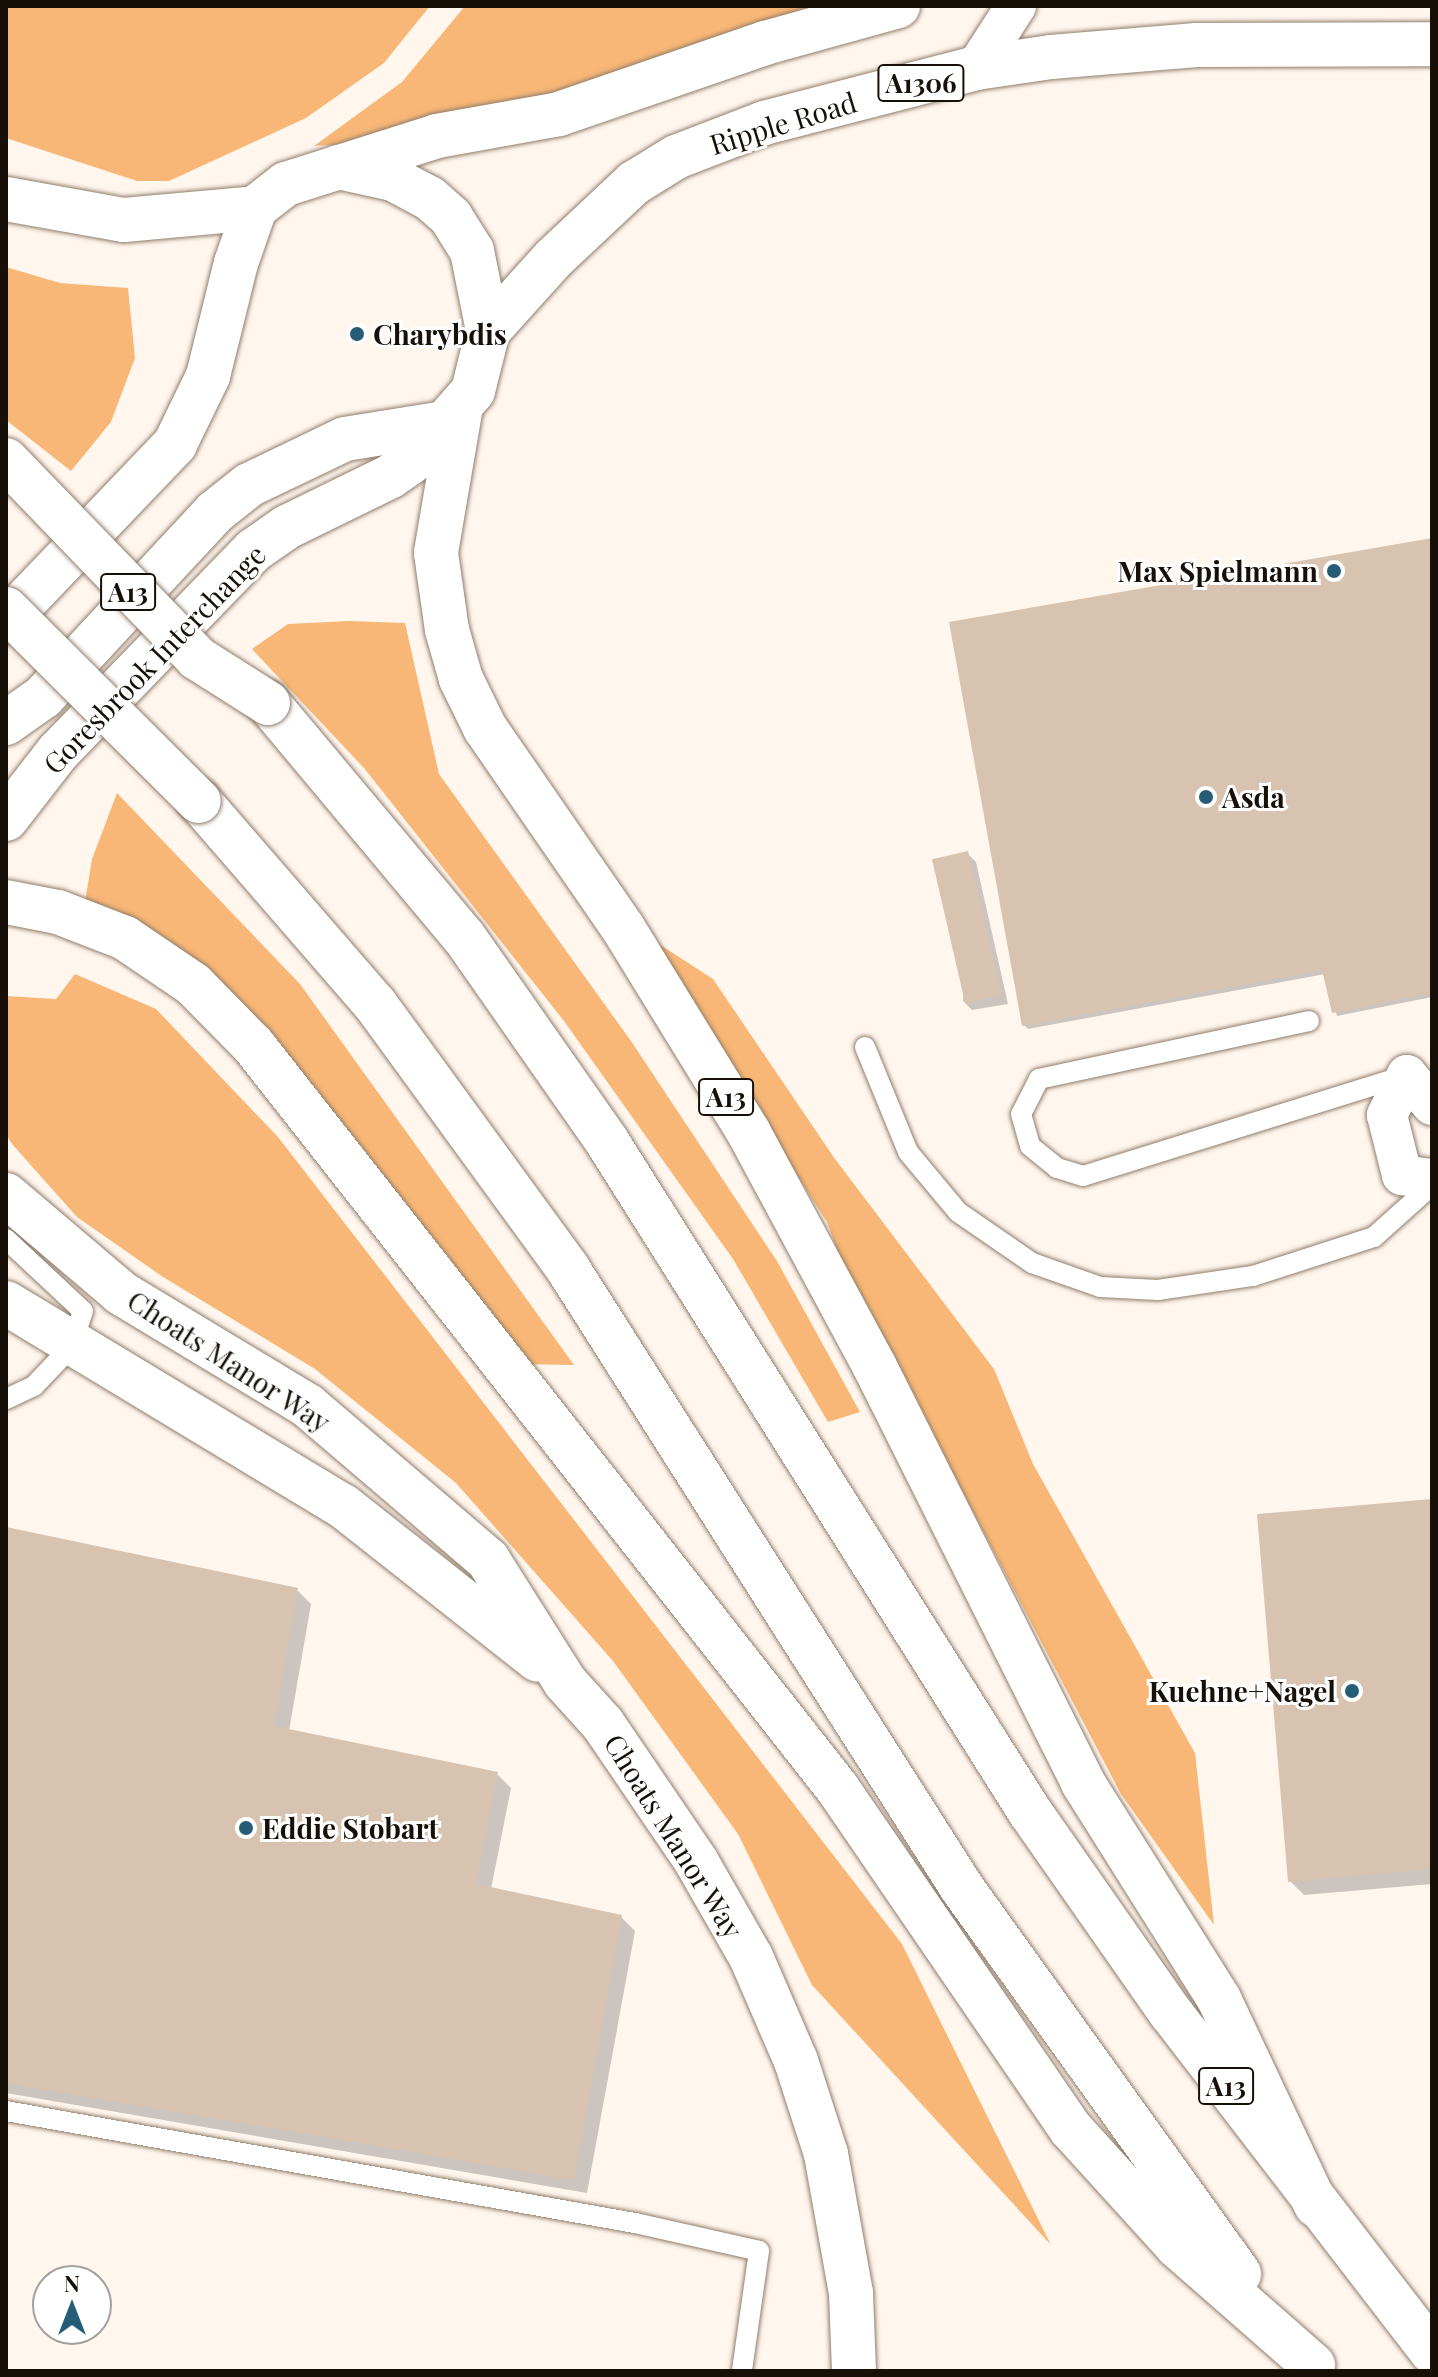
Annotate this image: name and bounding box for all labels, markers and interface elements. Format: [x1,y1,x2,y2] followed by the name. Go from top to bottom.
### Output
[877,61,965,105] road number: A1306
[706,85,860,161] street label: Ripple Road
[373,317,507,351] place label: Charybdis
[348,325,366,343] marker: Charybdis
[36,537,272,781] street label: Goresbrook Interchange
[1117,554,1318,588] place label: Max Spielmann
[1325,562,1343,580] marker: Max Spielmann
[100,570,156,614] road number: A13
[1222,780,1285,814] place label: Asda
[1197,788,1215,806] marker: Asda
[698,1075,754,1119] road number: A13
[121,1283,337,1439] street label: Choats Manor Way
[1149,1674,1336,1708] place label: Kuehne+Nagel
[1343,1682,1361,1700] marker: Kuehne+Nagel
[597,1727,751,1945] street label: Choats Manor Way
[262,1811,438,1845] place label: Eddie Stobart
[237,1819,255,1837] marker: Eddie Stobart
[1198,2064,1254,2108] road number: A13
[32,2265,112,2345] north arrow
[64,2268,80,2298] text: N

